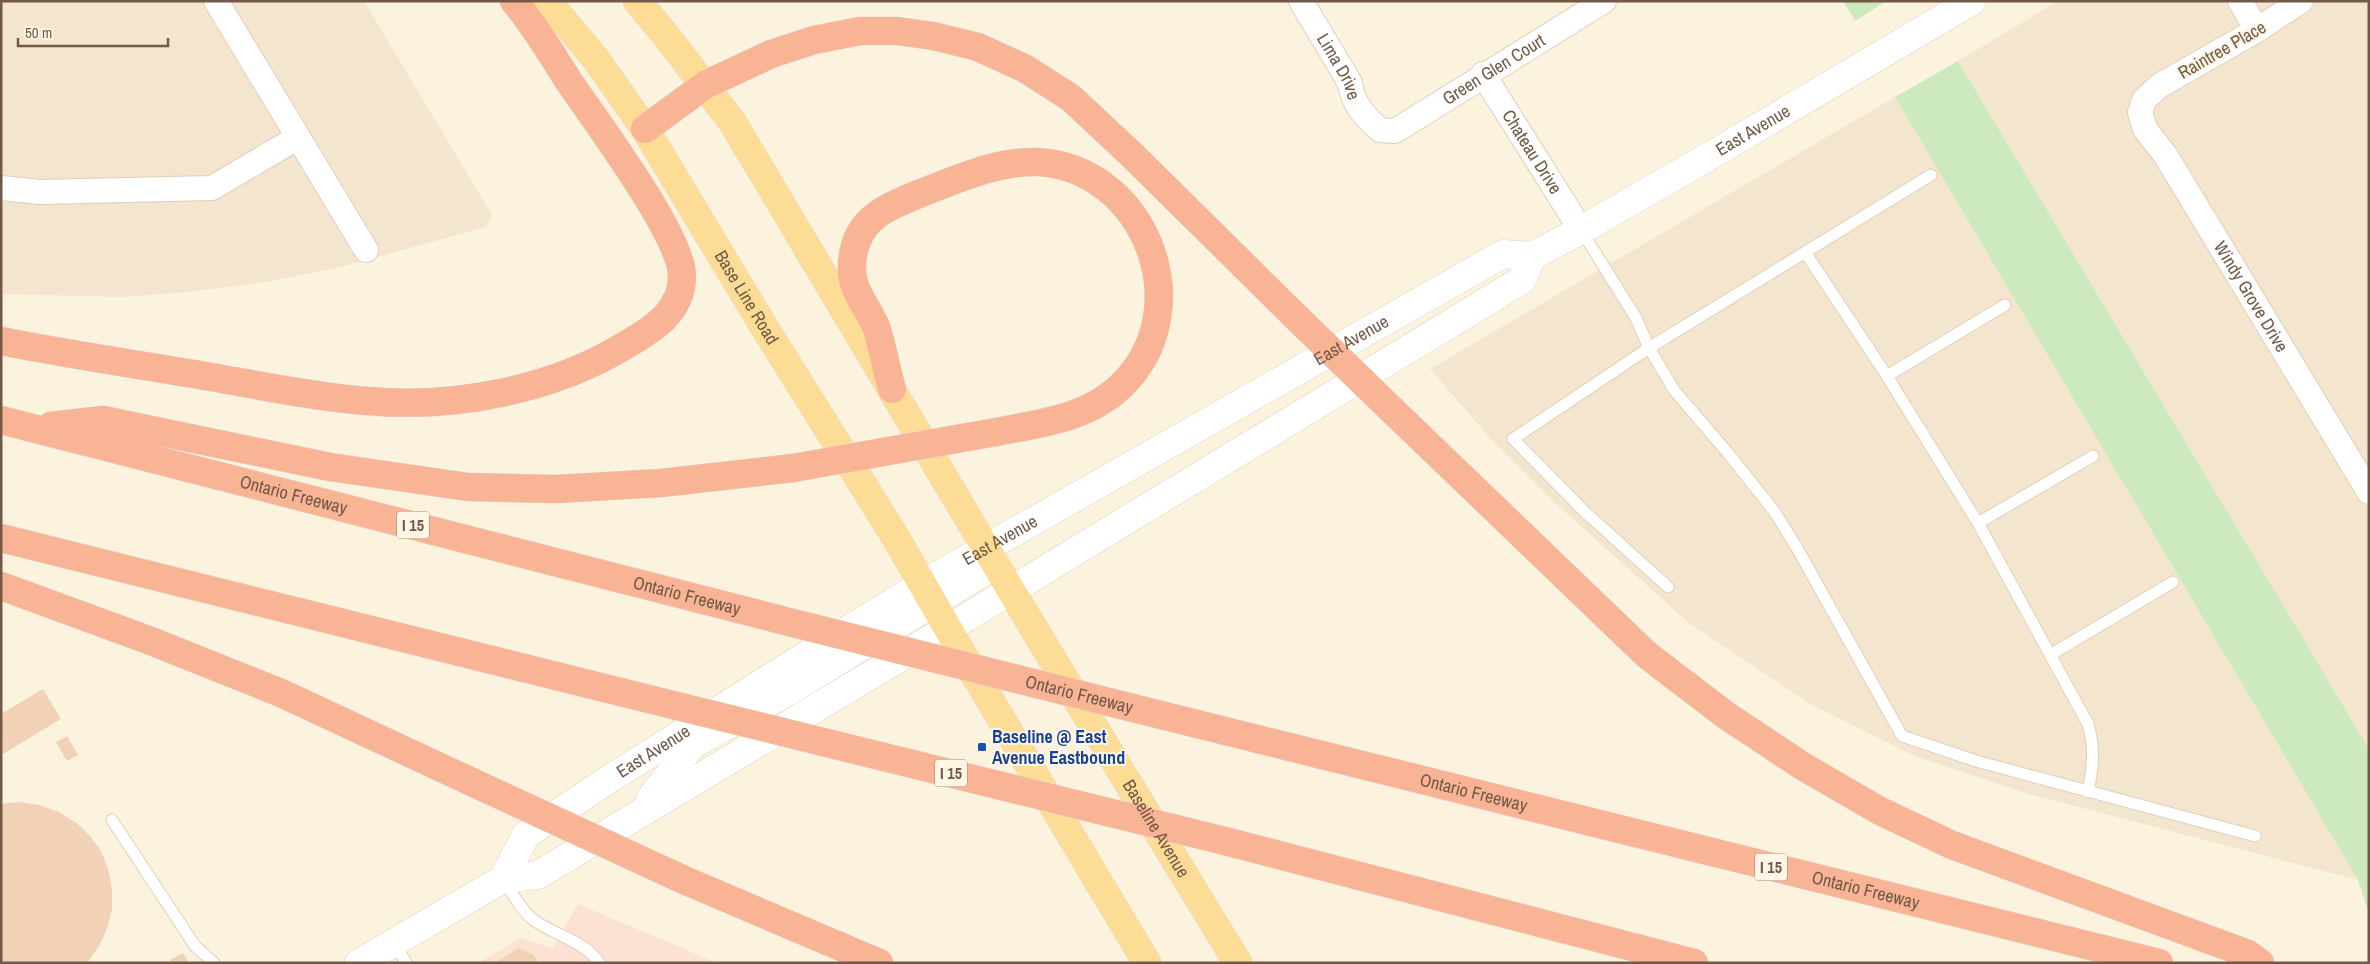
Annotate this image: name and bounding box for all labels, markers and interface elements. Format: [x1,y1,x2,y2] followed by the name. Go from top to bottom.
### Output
[2173,14,2270,85] street label: Raintree Place
[18,15,168,47] scale bar
[25,22,52,43] text: 50 m
[1437,28,1550,111] street label: Green Glen Court
[1311,29,1367,103] street label: Lima Drive
[1711,98,1795,162] street label: East Avenue
[1496,105,1568,199] street label: Chateau Drive
[2208,236,2295,357] street label: Windy Grove Drive
[709,245,785,349] street label: Base Line Road
[1309,309,1393,371] street label: East Avenue
[237,469,351,520] street label: Ontario Freeway
[958,508,1042,571] street label: East Avenue
[397,512,429,538] road number: I 15
[631,570,744,621] street label: Ontario Freeway
[1023,669,1136,720] street label: Ontario Freeway
[611,718,695,784] street label: East Avenue
[992,724,1125,770] place label: Baseline @ East Avenue Eastbound
[976,741,988,753] marker: Baseline @ East Avenue Eastbound
[935,760,967,786] road number: I 15
[1417,767,1531,818] street label: Ontario Freeway
[1117,775,1196,882] street label: Baseline Avenue
[1755,854,1787,880] road number: I 15
[1809,864,1923,915] street label: Ontario Freeway

